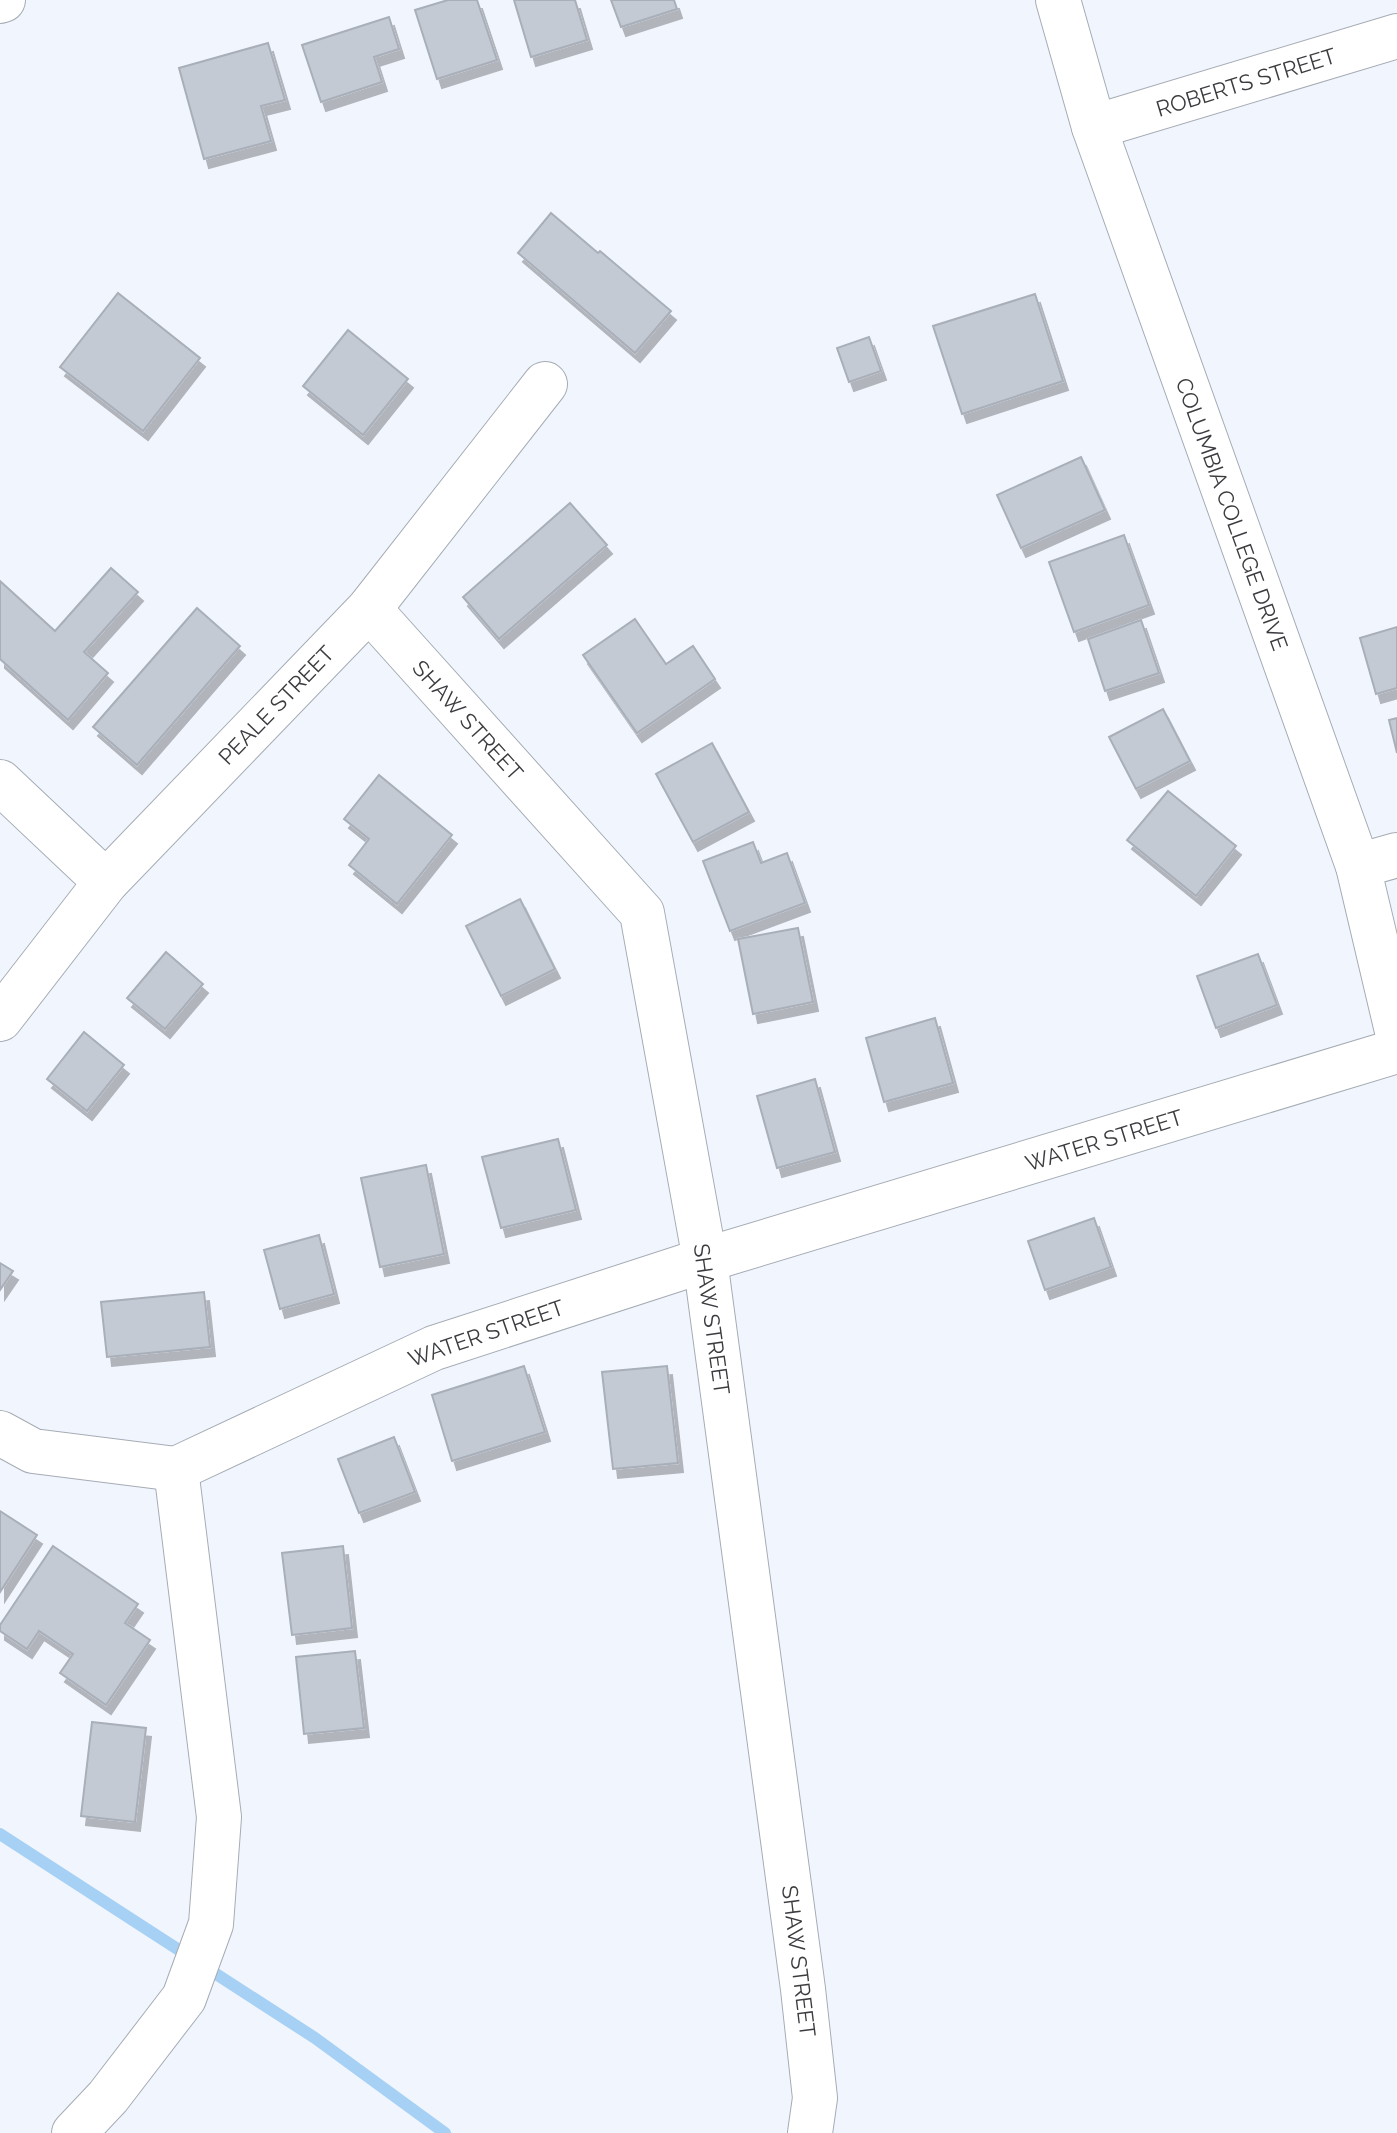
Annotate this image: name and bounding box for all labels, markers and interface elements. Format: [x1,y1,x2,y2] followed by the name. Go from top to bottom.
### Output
[1153,42,1340,122] street label: ROBERTS STREET
[1170,374,1294,654] street label: COLUMBIA COLLEGE DRIVE
[213,640,340,770] street label: PEALE STREET
[407,655,529,786] street label: SHAW STREET
[1022,1104,1186,1176] street label: WATER STREET
[689,1242,736,1397] street label: SHAW STREET
[405,1294,568,1372] street label: WATER STREET
[777,1884,821,2039] street label: SHAW STREET

